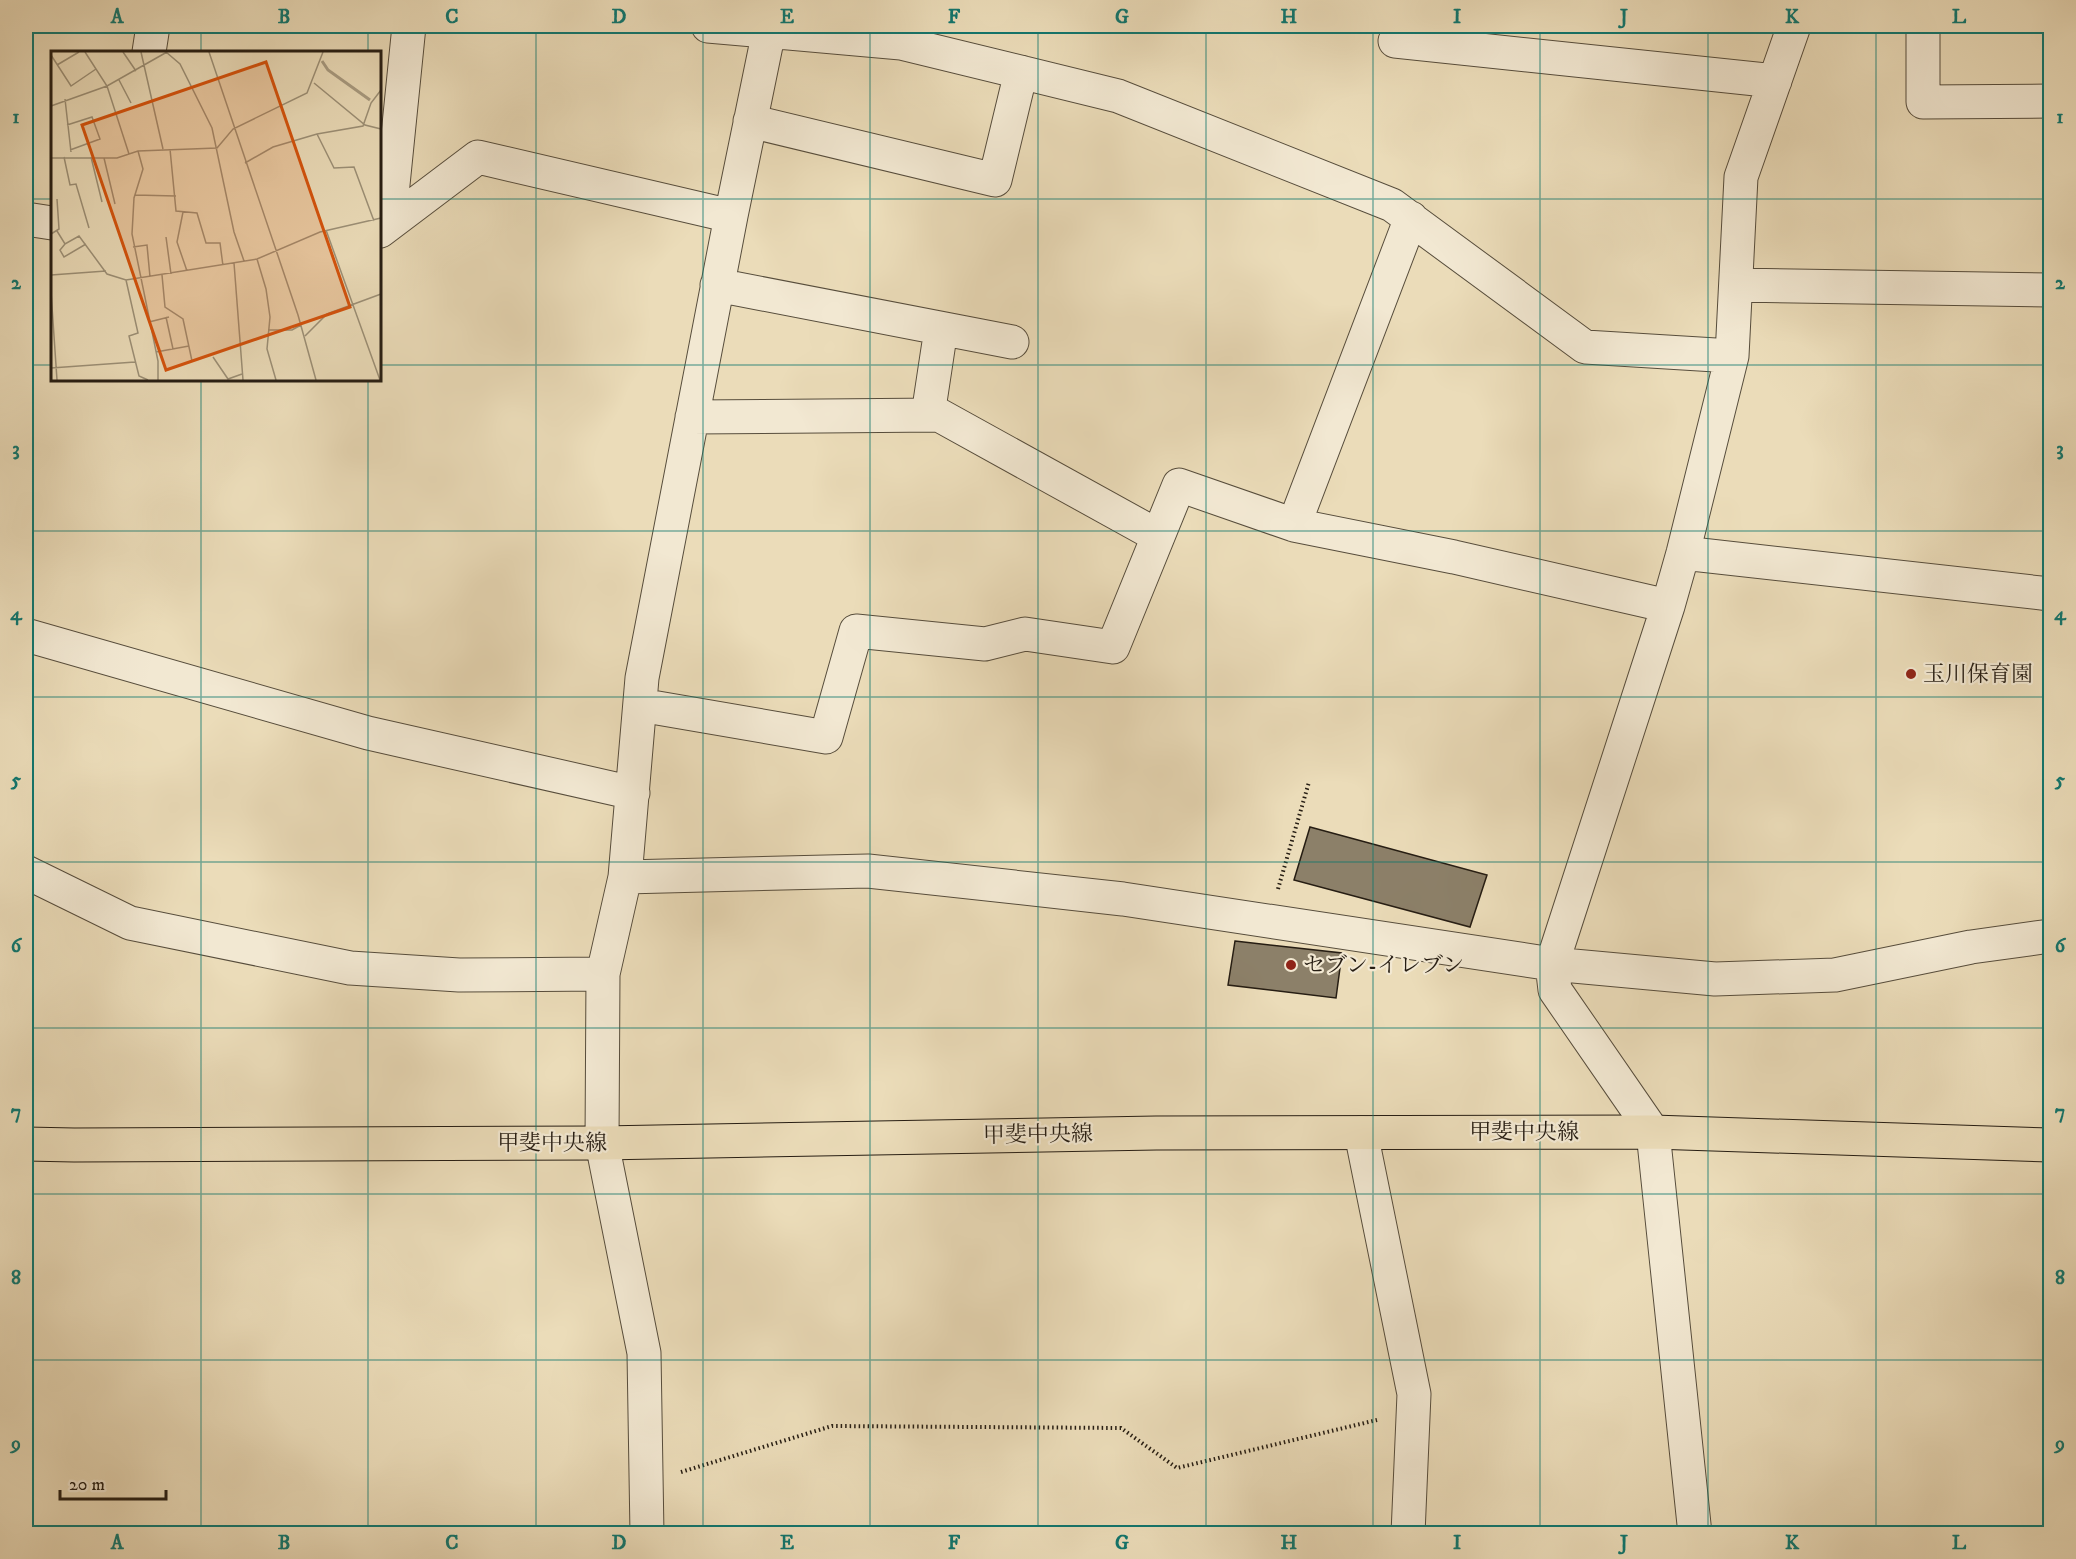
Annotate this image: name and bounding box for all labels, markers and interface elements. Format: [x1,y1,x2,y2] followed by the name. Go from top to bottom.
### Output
[110,5,125,30] text: A
[278,5,290,30] text: B
[445,5,459,30] text: C
[612,5,627,30] text: D
[780,5,794,30] text: E
[948,5,961,30] text: F
[1115,5,1129,30] text: G
[1281,5,1298,30] text: H
[1453,5,1461,30] text: I
[1618,5,1628,30] text: J
[1785,5,1800,30] text: K
[1952,5,1967,30] text: L
[51,51,381,381] inset map
[12,105,20,130] text: 1
[2056,105,2064,130] text: 1
[11,271,22,296] text: 2
[2055,271,2066,296] text: 2
[12,437,20,462] text: 3
[2056,437,2064,462] text: 3
[10,602,23,627] text: 4
[2054,602,2067,627] text: 4
[1923,661,2033,688] place label: 玉川保育園
[1904,667,1918,681] marker: 玉川保育園
[10,768,21,793] text: 5
[2054,768,2065,793] text: 5
[11,934,23,959] text: 6
[2055,934,2067,959] text: 6
[1303,952,1464,979] place label: セブン-イレブン
[1284,958,1298,972] marker: セブン-イレブン
[11,1100,21,1125] text: 7
[2055,1100,2065,1125] text: 7
[1469,1119,1579,1146] street label: 甲斐中央線
[983,1121,1093,1149] street label: 甲斐中央線
[497,1130,607,1157] street label: 甲斐中央線
[11,1266,21,1291] text: 8
[2055,1266,2065,1291] text: 8
[9,1432,21,1457] text: 9
[2053,1432,2065,1457] text: 9
[60,1463,166,1501] scale bar
[69,1474,105,1496] text: 20 m
[110,1531,125,1556] text: A
[278,1531,290,1556] text: B
[445,1531,459,1556] text: C
[612,1531,627,1556] text: D
[780,1531,794,1556] text: E
[948,1531,961,1556] text: F
[1115,1531,1129,1556] text: G
[1281,1531,1298,1556] text: H
[1453,1531,1461,1556] text: I
[1618,1531,1628,1556] text: J
[1785,1531,1800,1556] text: K
[1952,1531,1967,1556] text: L

